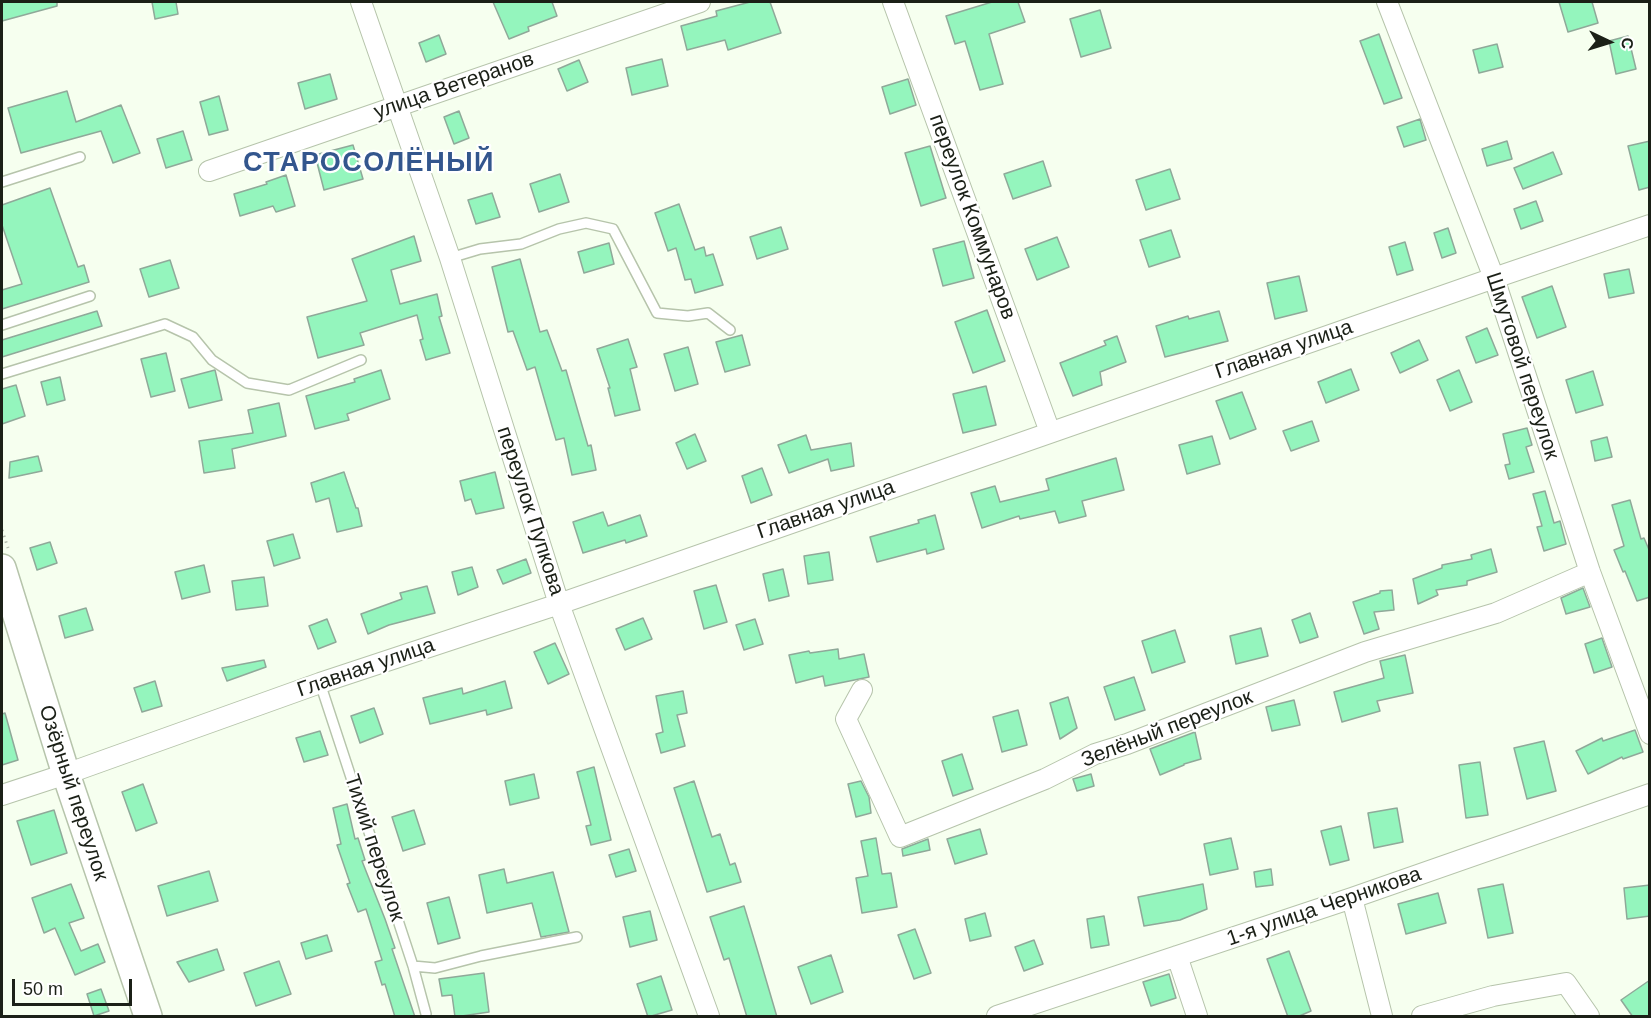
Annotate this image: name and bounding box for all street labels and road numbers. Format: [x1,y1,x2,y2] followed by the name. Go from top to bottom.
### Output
[371,47,537,125] street label: улица Ветеранов
[923,111,1021,323] street label: переулок Коммунаров
[1480,269,1564,463] street label: Шмутовой переулок
[1212,315,1356,385] street label: Главная улица
[491,423,569,599] street label: переулок Пупкова
[754,475,898,545] street label: Главная улица
[294,633,438,703] street label: Главная улица
[1078,685,1256,773] street label: Зелёный переулок
[33,702,113,884] street label: Озёрный переулок
[338,771,410,925] street label: Тихий переулок
[1224,862,1424,952] street label: 1-я улица Черникова

